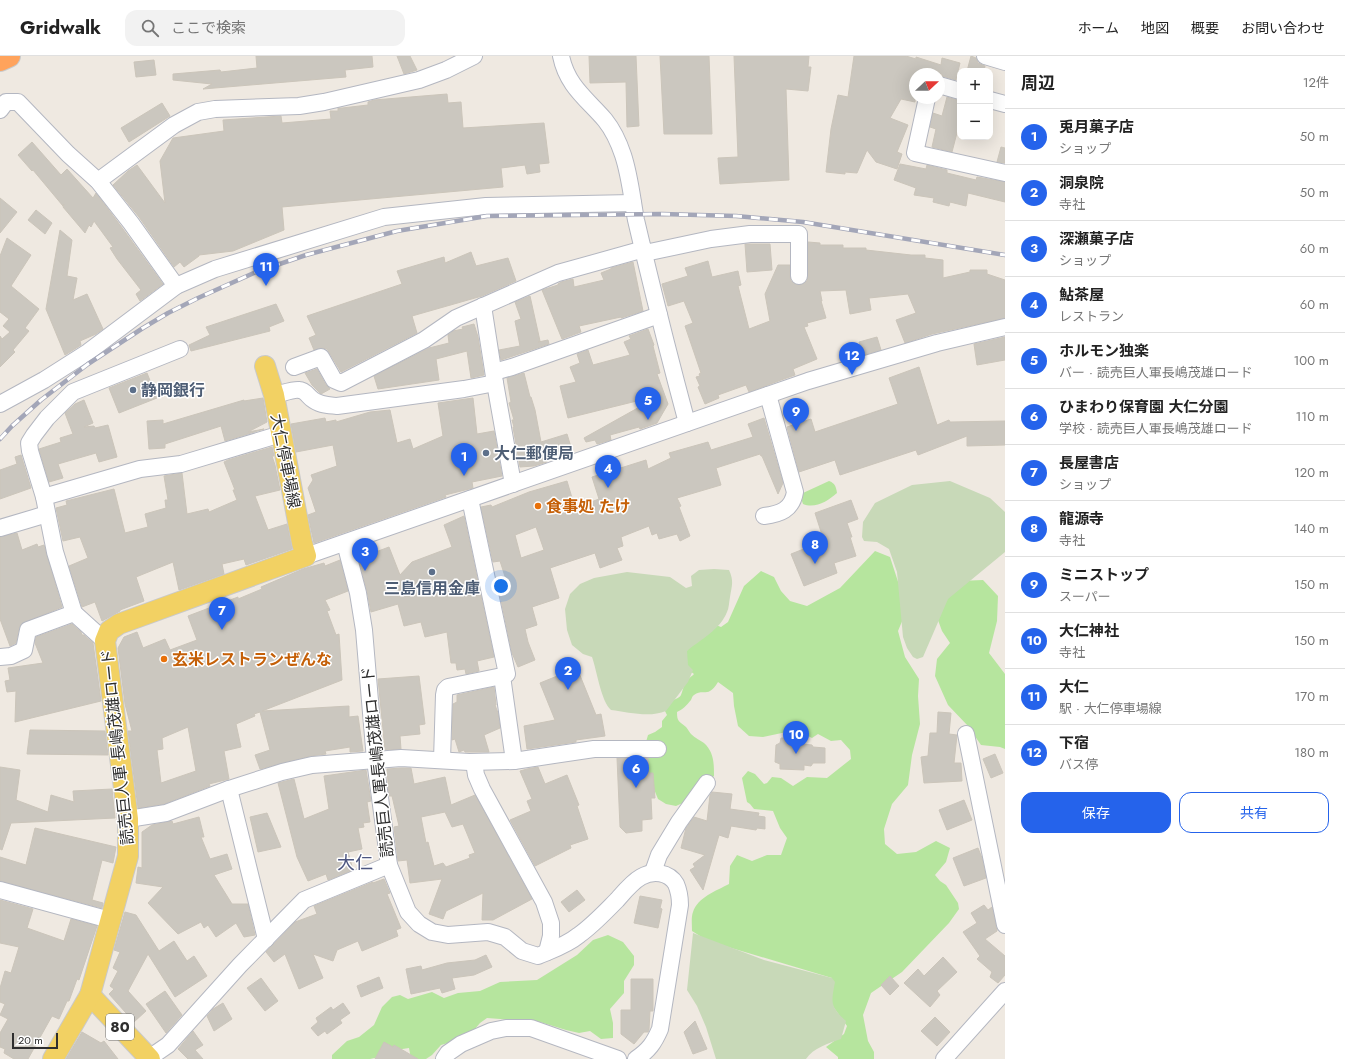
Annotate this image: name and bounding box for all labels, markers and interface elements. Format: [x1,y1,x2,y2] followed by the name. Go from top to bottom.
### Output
[125,10,405,46] search box
[20,14,101,41] text: Gridwalk
[139,17,161,39] icon: search
[171,17,246,39] text: ここで検索
[1077,18,1119,38] text: ホーム
[1141,18,1169,38] text: 地図
[1191,18,1219,38] text: 概要
[1241,18,1325,38] text: お問い合わせ
[909,68,945,104] north arrow
[957,68,993,140] map controls
[957,68,993,104] button: +
[1021,71,1055,95] text: 周辺
[1303,73,1329,92] text: 12件
[957,104,993,140] button: −
[1059,116,1134,138] text: 兎月菓子店
[1031,127,1037,146] text: 1
[1300,127,1329,146] text: 50 m
[1059,139,1111,158] text: ショップ
[1059,172,1104,194] text: 洞泉院
[1030,183,1038,202] text: 2
[1300,183,1329,202] text: 50 m
[1059,195,1085,214] text: 寺社
[1059,228,1134,250] text: 深瀬菓子店
[1030,239,1038,258] text: 3
[1300,239,1329,258] text: 60 m
[1059,251,1111,270] text: ショップ
[253,253,279,286] pin: 11
[1059,284,1104,306] text: 鮎茶屋
[1029,295,1039,314] text: 4
[1300,295,1329,314] text: 60 m
[1059,307,1124,326] text: レストラン
[1059,340,1149,362] text: ホルモン独楽
[839,342,865,375] pin: 12
[1030,351,1038,370] text: 5
[1294,351,1329,370] text: 100 m
[1059,363,1253,382] text: バー · 読売巨人軍長嶋茂雄ロード
[141,379,205,402] place label: 静岡銀行
[128,385,138,395] marker: 静岡銀行
[635,387,661,420] pin: 5
[1059,396,1229,418] text: ひまわり保育園 大仁分園
[783,398,809,431] pin: 9
[1030,407,1038,426] text: 6
[1295,407,1329,426] text: 110 m
[265,412,306,510] street label: 大仁停車場線
[1059,419,1253,438] text: 学校 · 読売巨人軍長嶋茂雄ロード
[494,442,574,465] place label: 大仁郵便局
[451,443,477,476] pin: 1
[481,448,491,458] marker: 大仁郵便局
[1059,452,1119,474] text: 長屋書店
[595,455,621,488] pin: 4
[1030,463,1038,482] text: 7
[1294,463,1329,482] text: 120 m
[1059,475,1111,494] text: ショップ
[546,495,631,518] place label: 食事処 たけ
[533,501,543,511] marker: 食事処 たけ
[1059,508,1104,530] text: 龍源寺
[1030,519,1038,538] text: 8
[1294,519,1329,538] text: 140 m
[802,531,828,564] pin: 8
[1059,531,1085,550] text: 寺社
[352,538,378,571] pin: 3
[1059,564,1149,586] text: ミニストップ
[427,567,437,577] marker: 三島信用金庫
[1030,575,1038,594] text: 9
[1294,575,1329,594] text: 150 m
[491,576,511,596] your location
[384,577,480,600] place label: 三島信用金庫
[1059,587,1111,606] text: スーパー
[209,597,235,630] pin: 7
[1059,620,1119,642] text: 大仁神社
[1026,631,1042,650] text: 10
[1294,631,1329,650] text: 150 m
[1059,643,1085,662] text: 寺社
[96,648,139,846] street label: 読売巨人軍 長嶋茂雄ロード
[172,648,332,671] place label: 玄米レストランぜんな
[159,654,169,664] marker: 玄米レストランぜんな
[555,657,581,690] pin: 2
[356,665,399,859] street label: 読売巨人軍長嶋茂雄ロード
[1059,676,1089,698] text: 大仁
[1027,687,1041,706] text: 11
[1294,687,1329,706] text: 170 m
[1059,699,1162,718] text: 駅 · 大仁停車場線
[783,721,809,754] pin: 10
[1059,732,1089,754] text: 下宿
[1026,743,1042,762] text: 12
[1294,743,1329,762] text: 180 m
[623,755,649,788] pin: 6
[1059,755,1098,774] text: バス停
[1021,792,1171,833] button: 保存
[1179,792,1329,833] button: 共有
[337,850,373,876] district label: 大仁
[106,1014,134,1040] road number: 80
[12,1031,58,1050] scale bar
[18,1032,43,1048] text: 20 m

